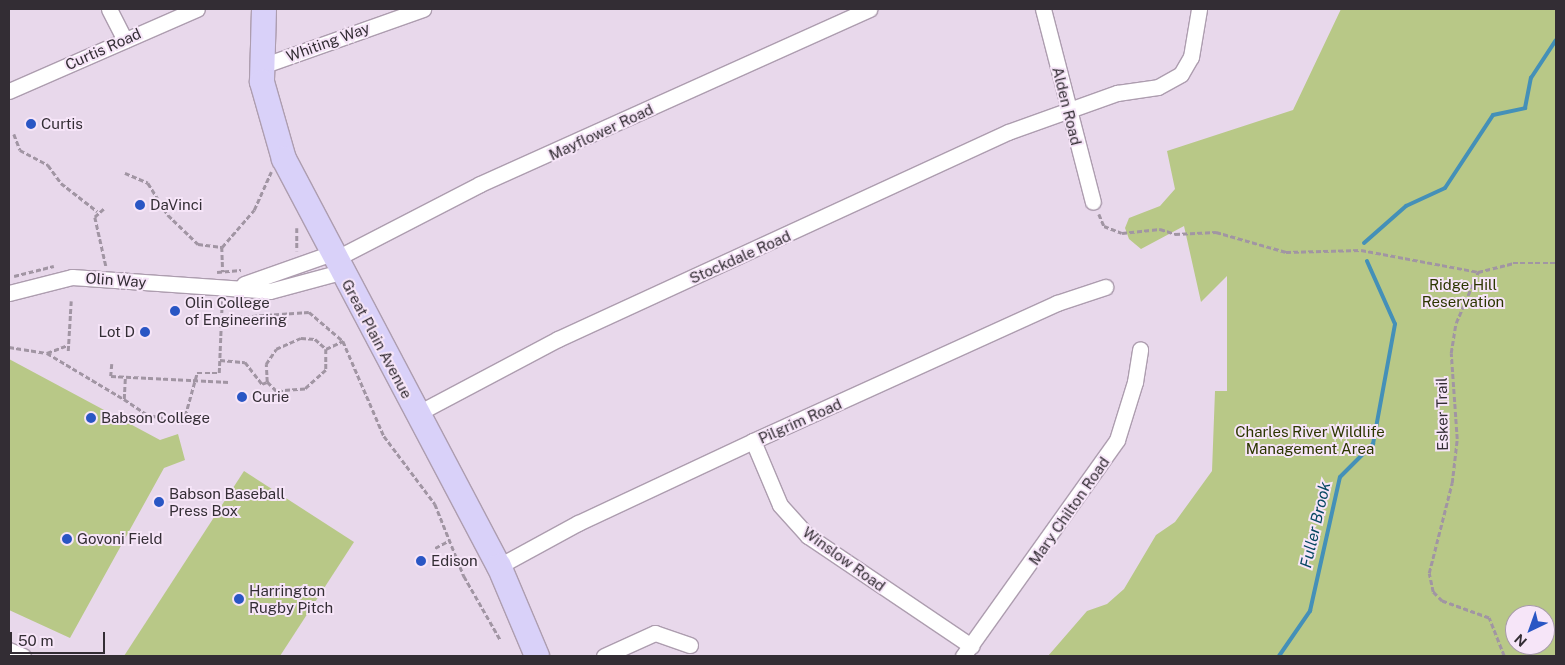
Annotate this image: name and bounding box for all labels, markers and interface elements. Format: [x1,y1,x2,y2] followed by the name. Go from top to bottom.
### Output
[284,19,372,65] street label: Whiting Way
[62,24,144,74] street label: Curtis Road
[1049,65,1085,147] street label: Alden Road
[546,100,656,164] street label: Mayflower Road
[41,115,83,133] place label: Curtis
[25,118,37,130] marker: Curtis
[150,196,202,214] place label: DaVinci
[134,199,146,211] marker: DaVinci
[687,227,793,287] street label: Stockdale Road
[85,269,147,291] street label: Olin Way
[1422,275,1504,310] park label: Ridge Hill Reservation
[338,276,416,402] street label: Great Plain Avenue
[185,293,287,328] place label: Olin College of Engineering
[169,305,181,317] marker: Olin College of Engineering
[99,323,135,341] place label: Lot D
[139,326,151,338] marker: Lot D
[1432,377,1452,451] street label: Esker Trail
[252,388,289,406] place label: Curie
[236,391,248,403] marker: Curie
[756,395,844,447] street label: Pilgrim Road
[101,409,210,427] place label: Babson College
[85,412,97,424] marker: Babson College
[1235,422,1385,457] park label: Charles River Wildlife Management Area
[1025,453,1113,569] street label: Mary Chilton Road
[1297,480,1335,570] water label: Fuller Brook
[169,484,285,519] place label: Babson Baseball Press Box
[153,496,165,508] marker: Babson Baseball Press Box
[799,523,889,595] street label: Winslow Road
[77,530,162,548] place label: Govoni Field
[61,533,73,545] marker: Govoni Field
[431,552,478,570] place label: Edison
[415,555,427,567] marker: Edison
[249,581,333,616] place label: Harrington Rugby Pitch
[233,593,245,605] marker: Harrington Rugby Pitch
[1505,605,1555,655] north arrow
[12,622,108,654] scale bar
[1511,631,1530,650] text: N
[18,632,53,649] text: 50 m

